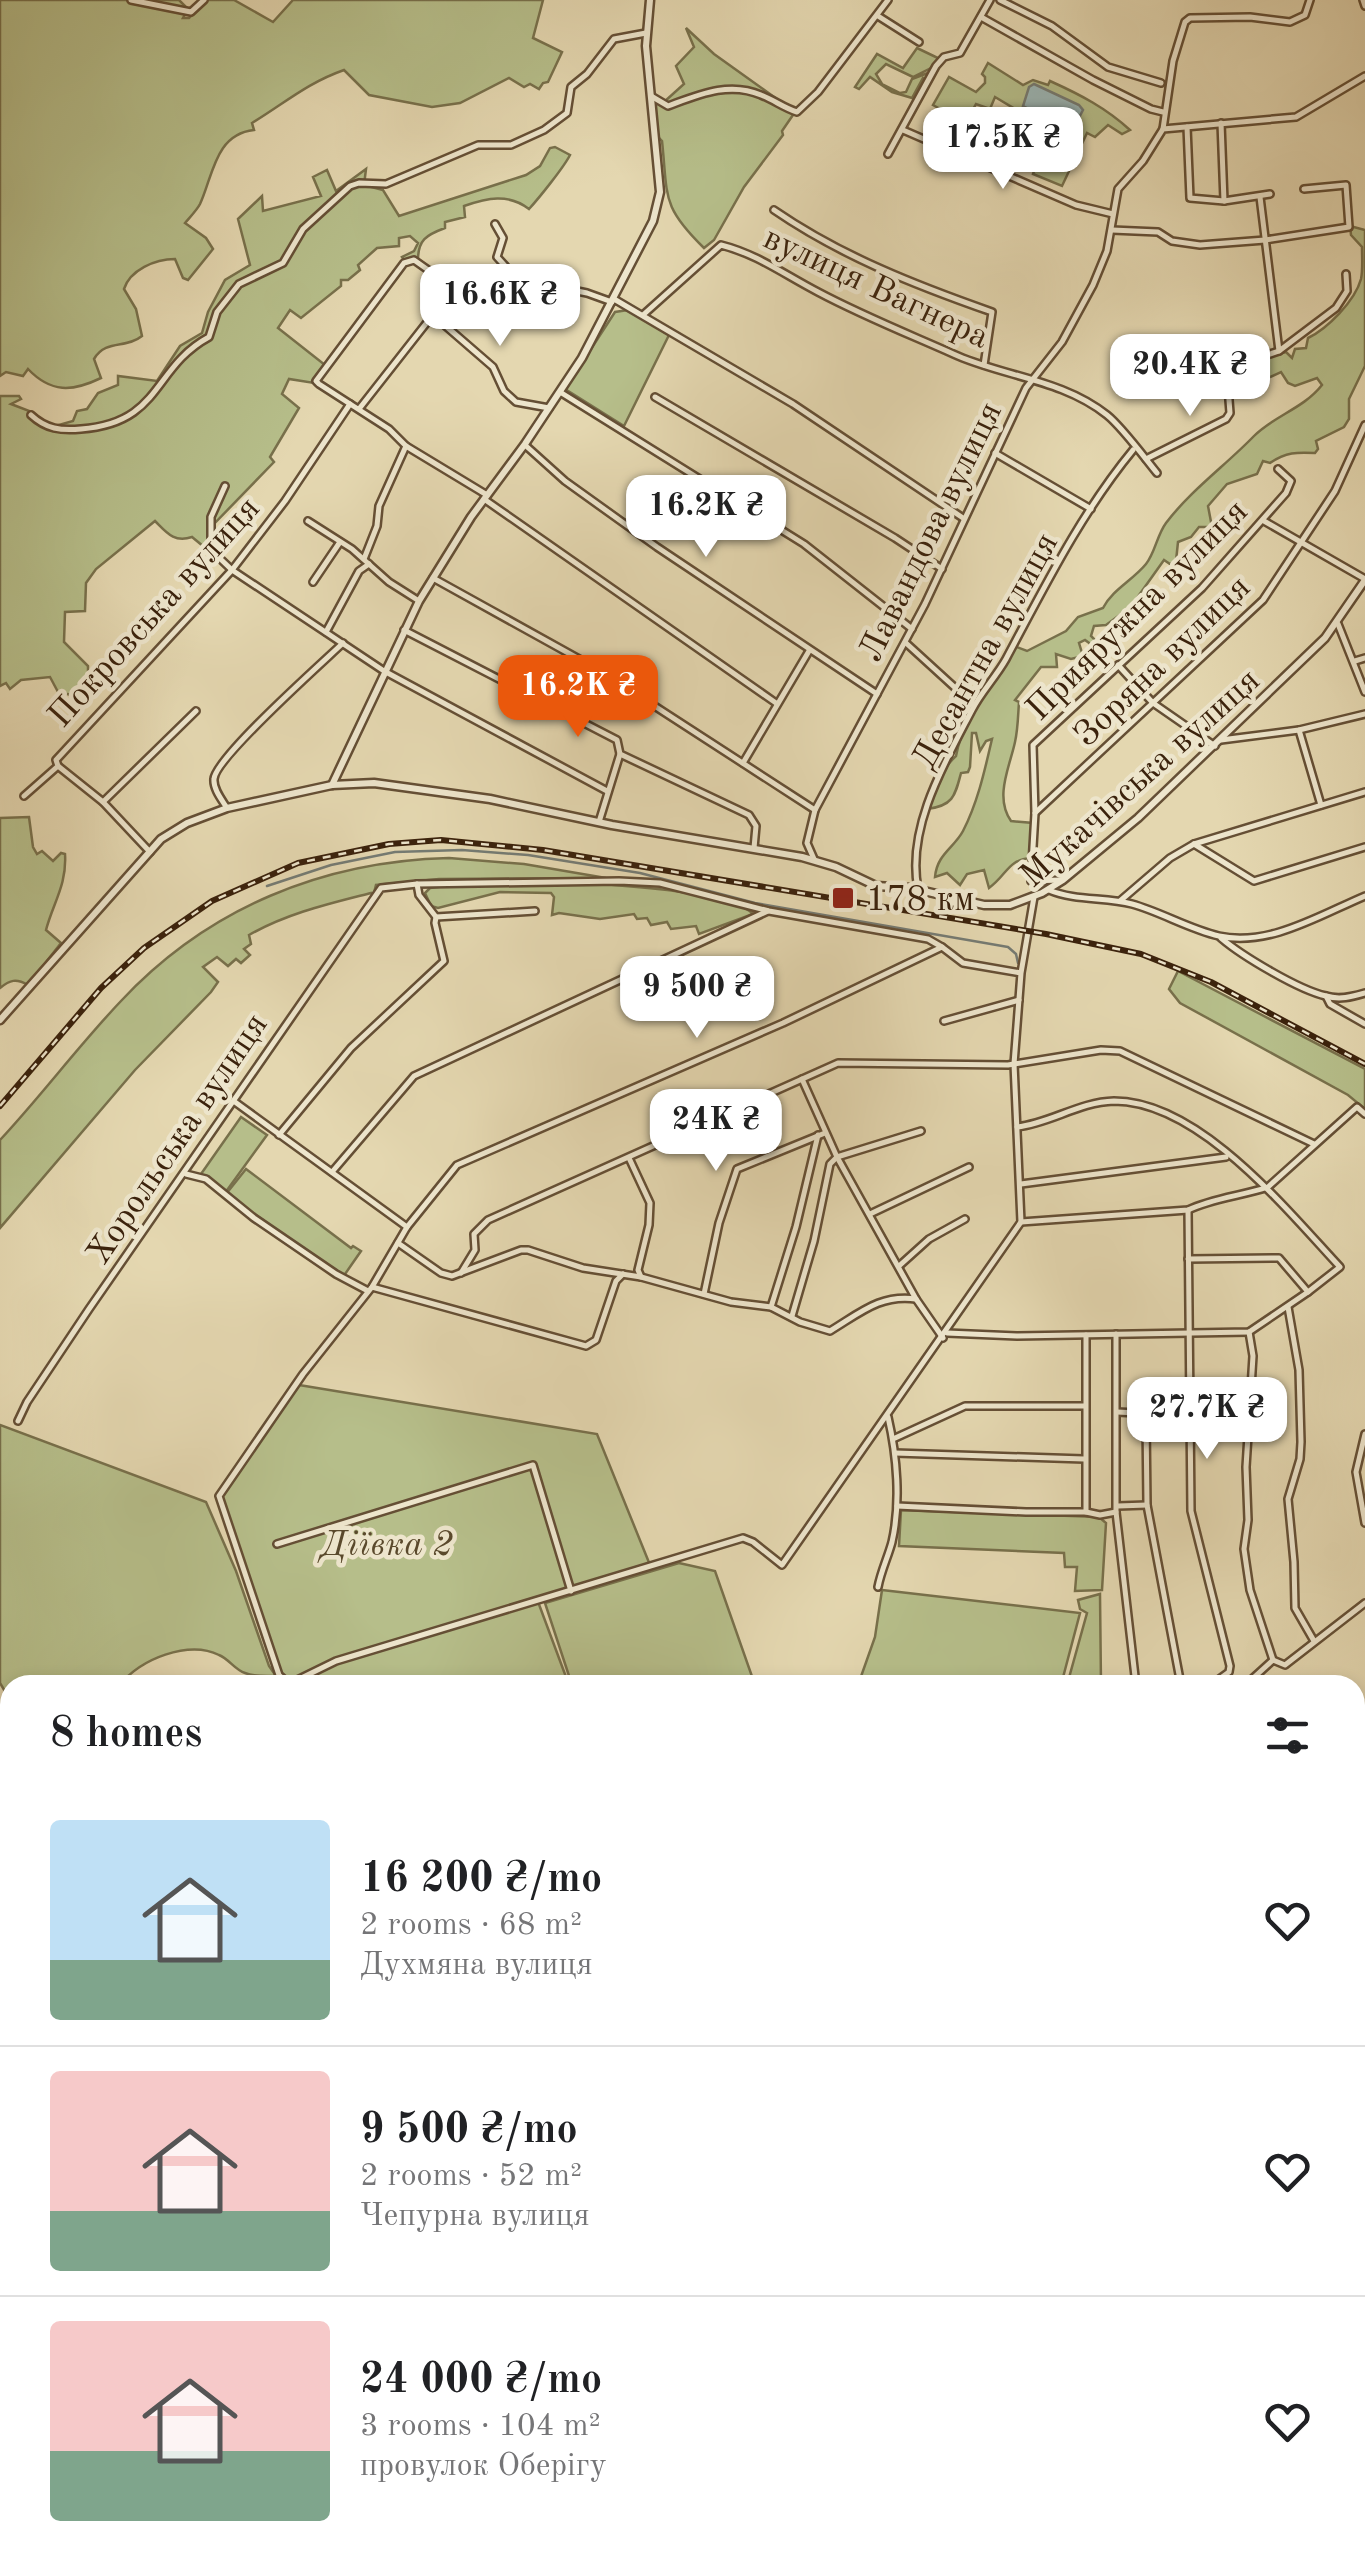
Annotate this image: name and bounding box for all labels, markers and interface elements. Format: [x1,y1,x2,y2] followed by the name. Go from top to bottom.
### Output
[911,107,1095,192] pin: 17.5K ₴
[945,123,1061,155] text: 17.5K ₴
[758,221,994,356] street label: вулиця Вагнера
[408,264,592,349] pin: 16.6K ₴
[442,280,558,312] text: 16.6K ₴
[1098,334,1282,419] pin: 20.4K ₴
[1132,350,1248,382] text: 20.4K ₴
[853,397,1009,667] street label: Лавандова вулиця
[614,475,798,560] pin: 16.2K ₴
[43,491,267,735] street label: Покровська вулиця
[648,491,764,523] text: 16.2K ₴
[1021,494,1255,728] street label: Прияружна вулиця
[907,527,1065,775] street label: Десантна вулиця
[1068,570,1257,754] street label: Зоряна вулиця
[486,655,670,740] pin: 16.2K ₴
[1014,663,1267,895] street label: Мукачівська вулиця
[520,671,636,703] text: 16.2K ₴
[866,883,974,918] place label: 178 км
[830,885,856,911] marker: 178 км
[605,956,789,1041] pin: 9 500 ₴
[642,972,752,1004] text: 9 500 ₴
[81,1008,275,1271] street label: Хорольська вулиця
[646,1089,786,1174] pin: 24K ₴
[672,1105,760,1137] text: 24K ₴
[1115,1377,1299,1462] pin: 27.7K ₴
[1149,1393,1265,1425] text: 27.7K ₴
[317,1528,453,1563] park label: Діївка 2
[1260,1708,1315,1763] icon: filters
[50,1714,202,1756] text: 8 homes
[360,1859,602,1901] text: 16 200 ₴/mo
[130,1860,250,1980] icon: home
[1260,1893,1315,1948] icon: heart
[360,1910,582,1942] text: 2 rooms · 68 m²
[360,1950,593,1982] text: Духмяна вулиця
[360,2110,578,2152] text: 9 500 ₴/mo
[130,2111,250,2231] icon: home
[1260,2144,1315,2199] icon: heart
[360,2161,582,2193] text: 2 rooms · 52 m²
[360,2201,590,2233] text: Чепурна вулиця
[360,2360,602,2402] text: 24 000 ₴/mo
[130,2361,250,2481] icon: home
[1260,2394,1315,2449] icon: heart
[360,2411,601,2443] text: 3 rooms · 104 m²
[360,2451,607,2483] text: провулок Оберігу

